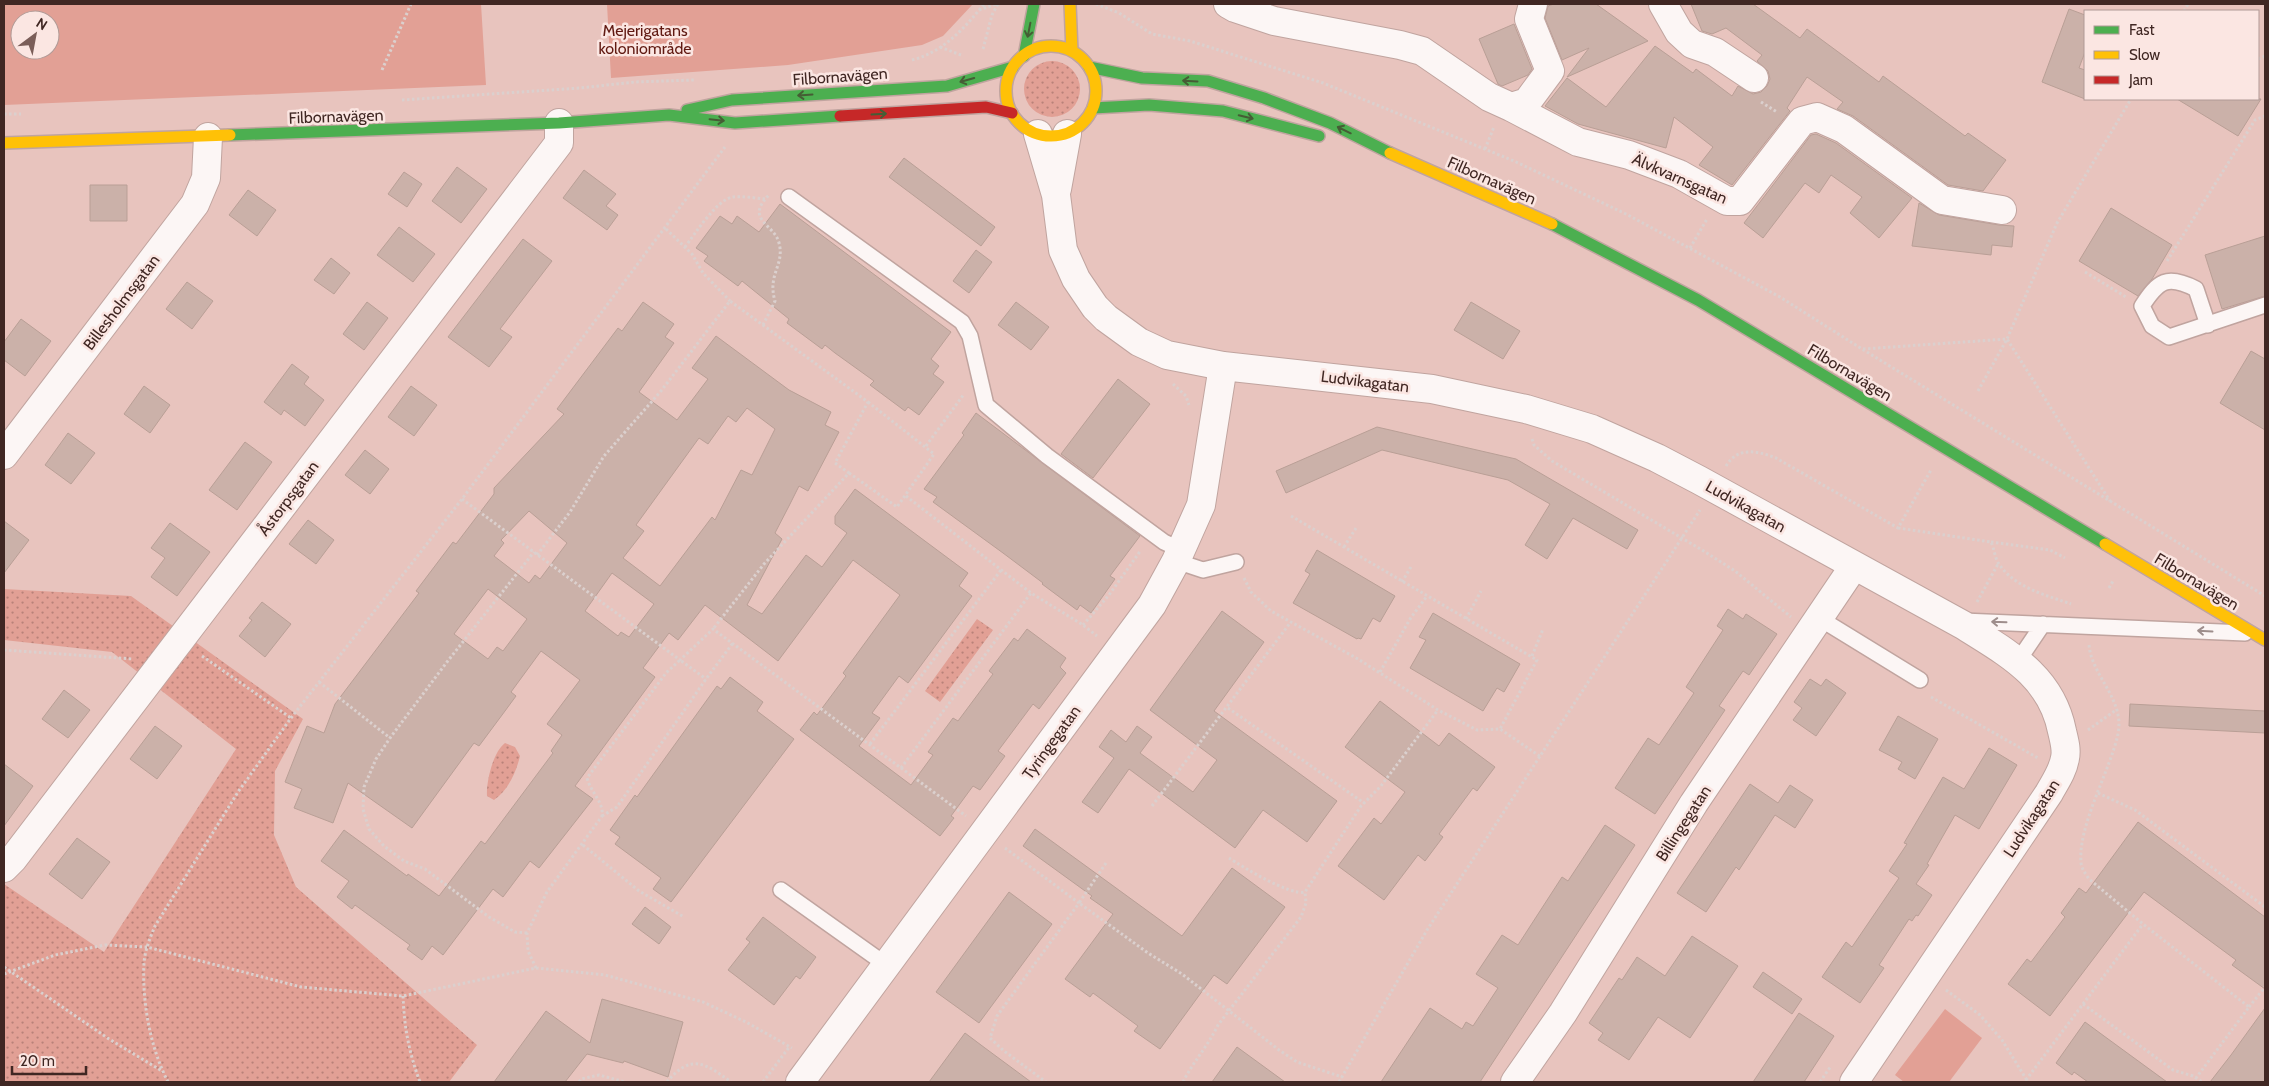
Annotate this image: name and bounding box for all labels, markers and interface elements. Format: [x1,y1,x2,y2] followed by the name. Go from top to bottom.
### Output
[10,10,60,60] north arrow
[2084,10,2259,100] legend
[33,14,51,34] text: N
[599,21,691,58] park label: Mejerigatans koloniområde
[1024,21,1033,37] one-way arrow
[2129,21,2154,39] text: Fast
[2129,46,2160,64] text: Slow
[792,64,888,89] street label: Filbornavägen
[2128,71,2153,89] text: Jam
[959,76,975,86] one-way arrow
[1182,76,1198,85] one-way arrow
[797,90,813,99] one-way arrow
[288,105,384,128] street label: Filbornavägen
[871,109,887,118] one-way arrow
[1238,113,1254,122] one-way arrow
[709,115,725,125] one-way arrow
[1337,125,1352,134] one-way arrow
[1629,149,1730,208] street label: Älvkvarnsgatan
[1445,152,1539,208] street label: Filbornavägen
[79,251,163,354] street label: Billesholmsgatan
[1804,340,1895,405] street label: Filbornavägen
[1320,367,1410,396] street label: Ludvikagatan
[254,457,323,539] street label: Åstorpsgatan
[1702,477,1789,536] street label: Ludvikagatan
[2151,549,2242,614] street label: Filbornavägen
[1991,617,2007,627] one-way arrow
[2198,627,2214,636] one-way arrow
[1018,702,1084,783] street label: Tyringegatan
[1999,776,2064,861] street label: Ludvikagatan
[1652,782,1715,865] street label: Billingegatan
[12,1044,86,1076] scale bar
[20,1052,55,1070] text: 20 m

